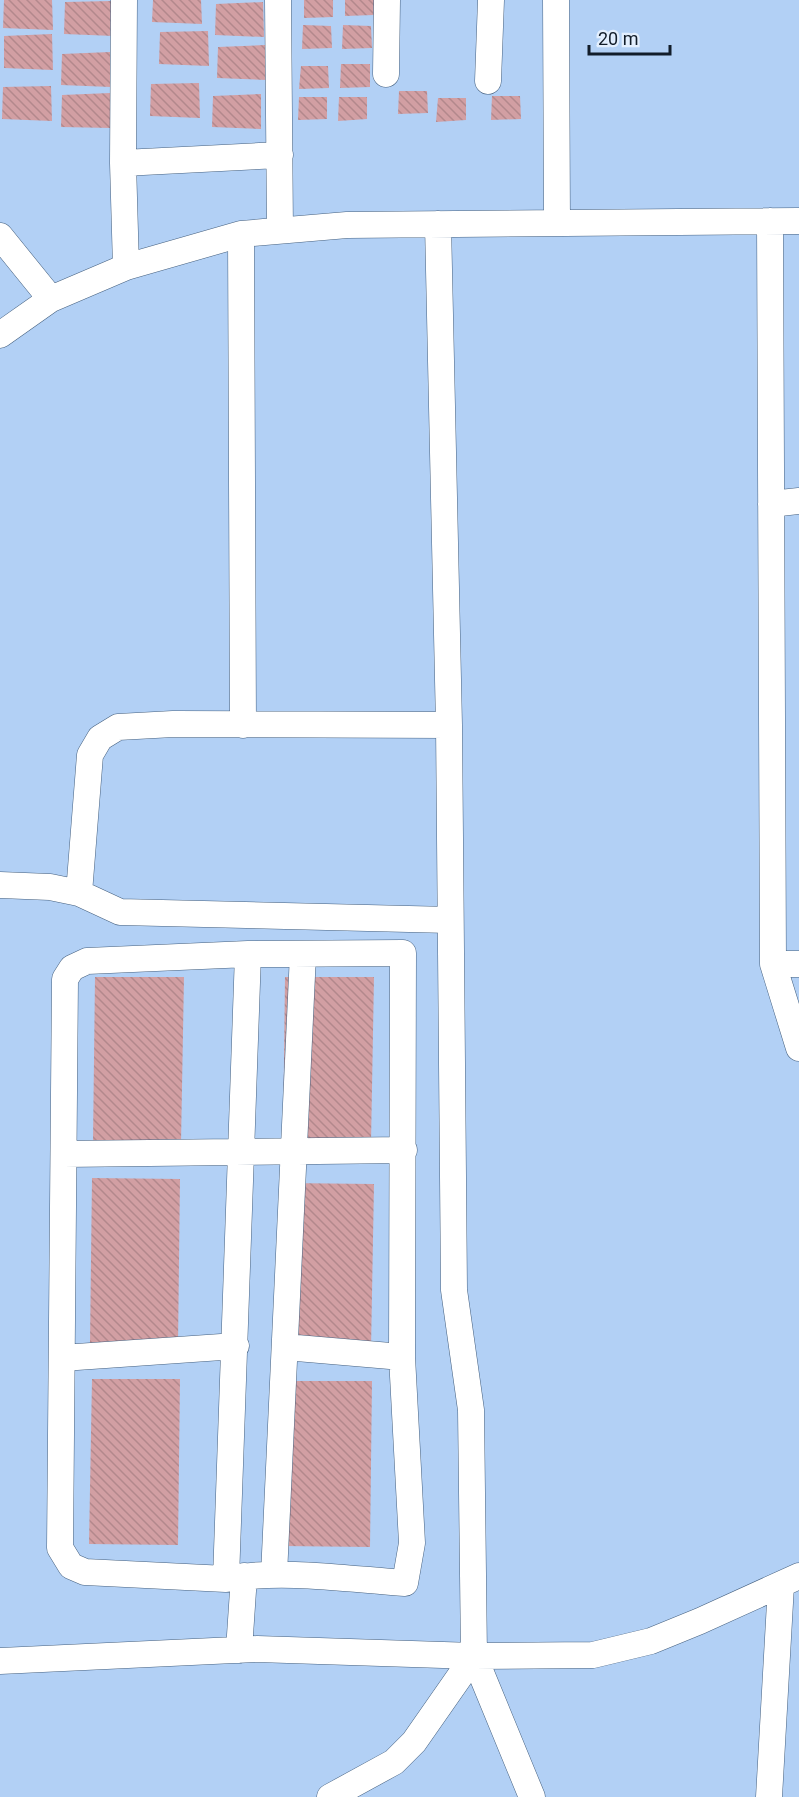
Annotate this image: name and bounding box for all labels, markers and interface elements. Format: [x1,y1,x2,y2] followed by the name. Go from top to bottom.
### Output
[589,18,670,56] scale bar
[598,28,638,49] text: 20 m

